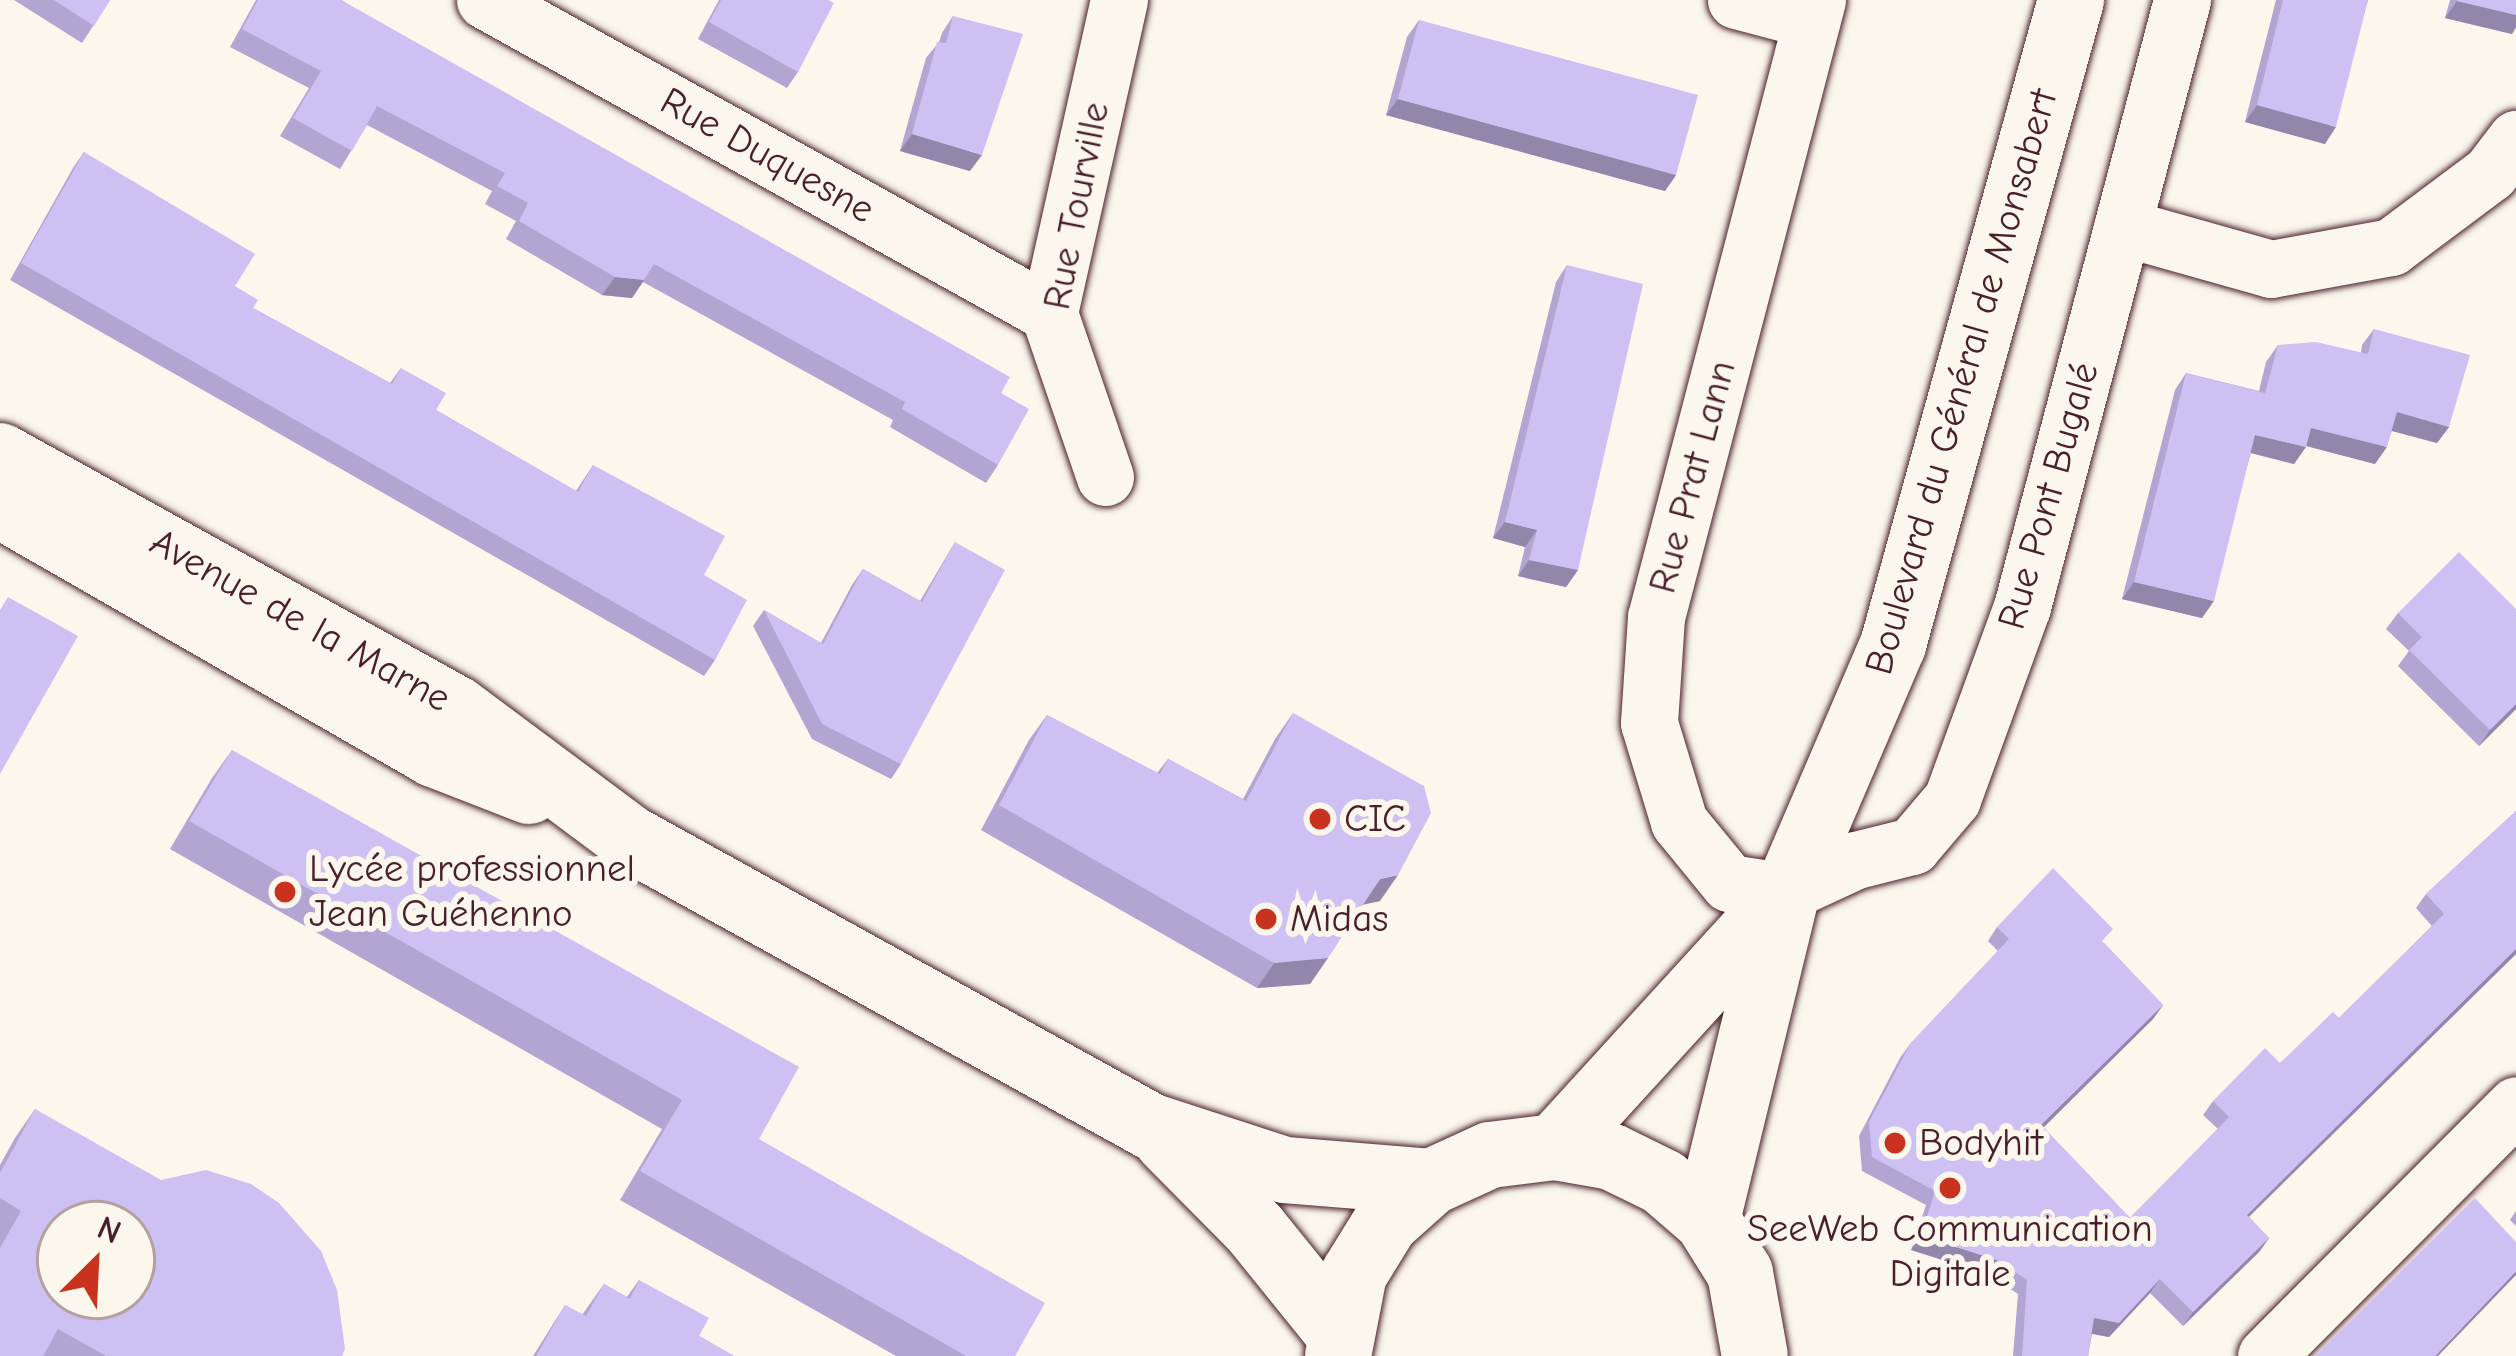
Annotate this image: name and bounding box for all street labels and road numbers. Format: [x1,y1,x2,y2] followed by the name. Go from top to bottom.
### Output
[652,78,882,234] street label: Rue Duquesne
[1856,84,2068,680] street label: Boulevard du Général de Monsabert
[1034,98,1120,314] street label: Rue Tourville
[1640,356,1746,598] street label: Rue Prat Lann
[1989,357,2109,635] street label: Rue Pont Bugalé
[142,519,458,723] street label: Avenue de la Marne

